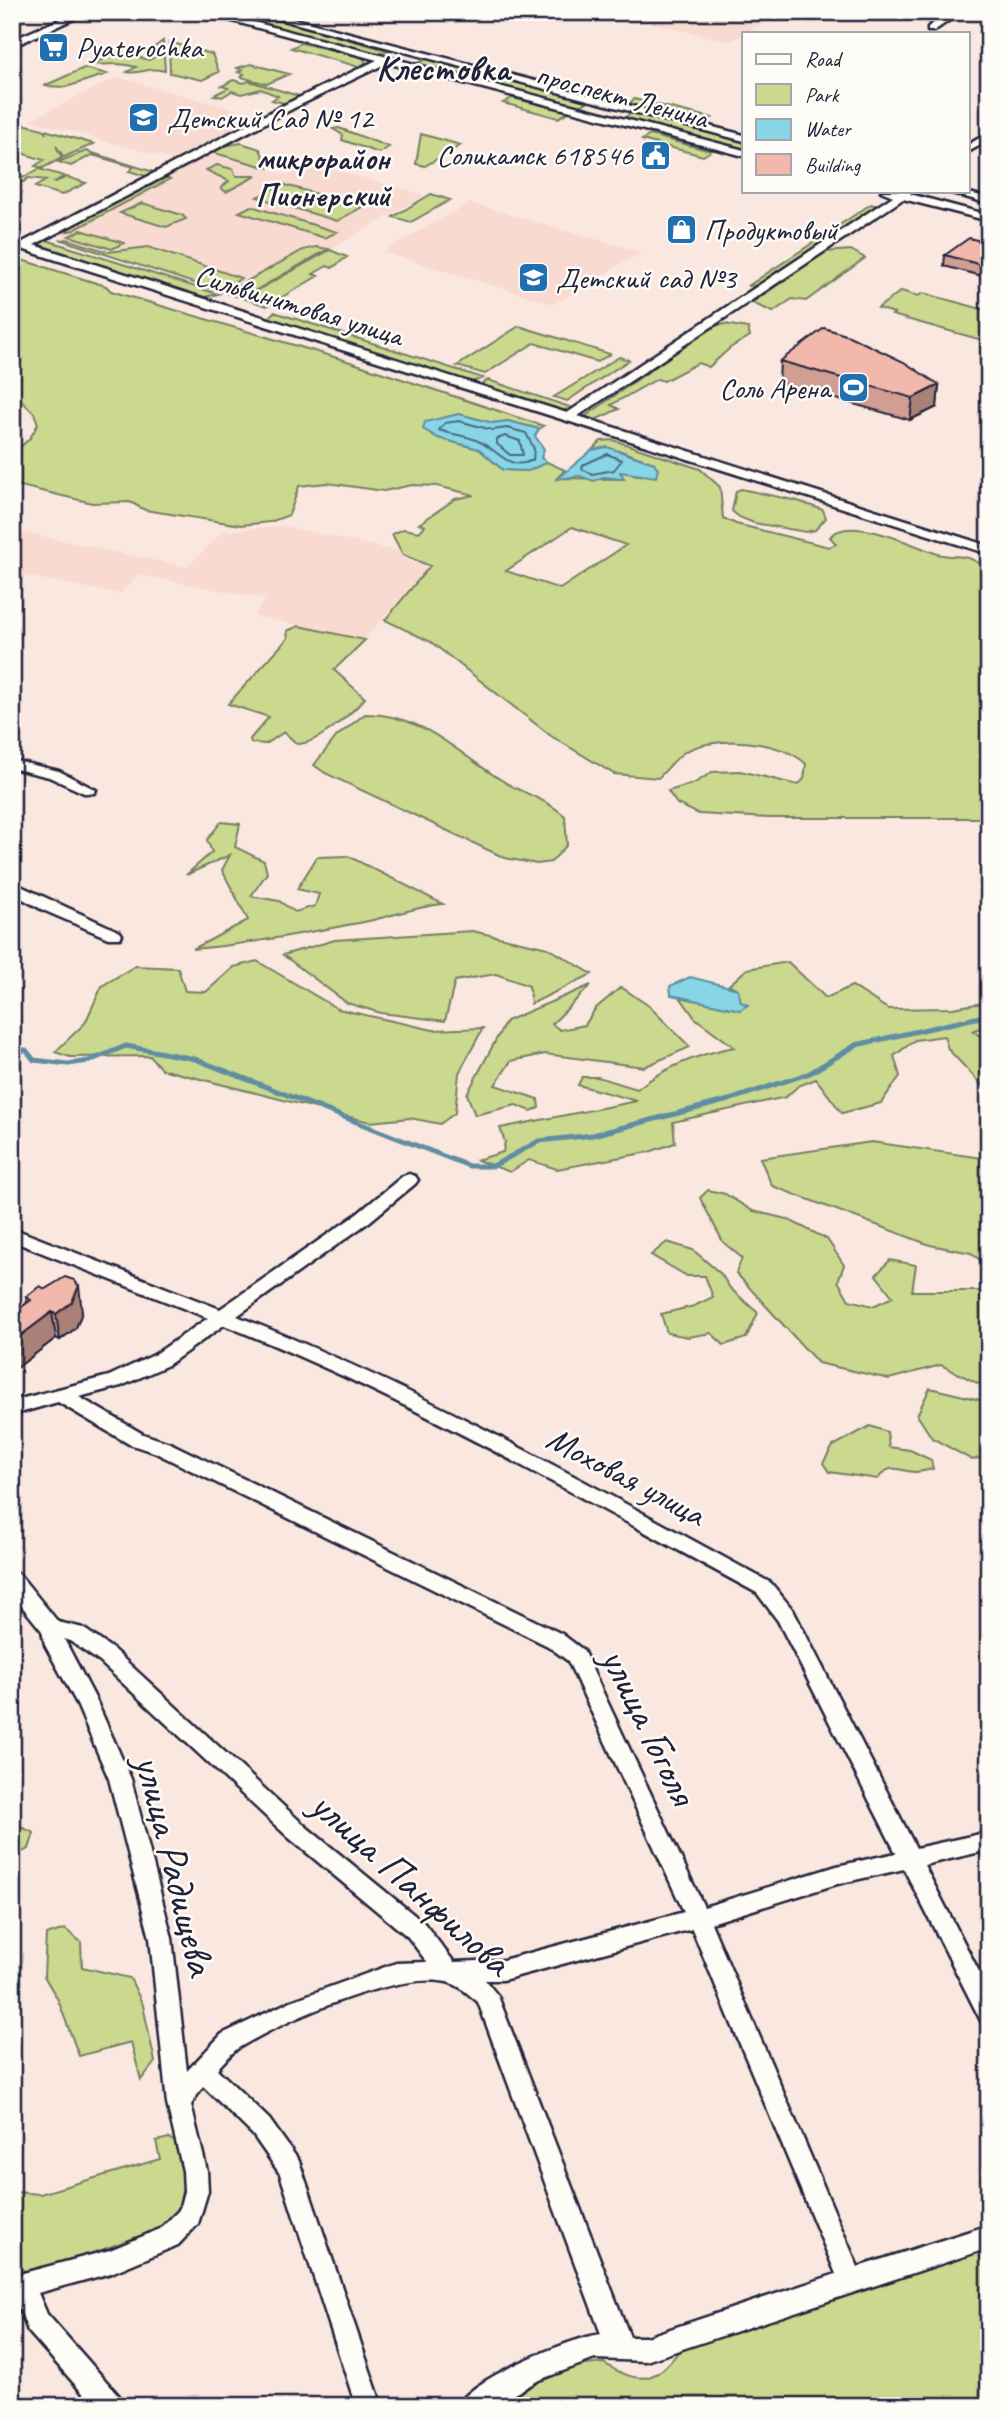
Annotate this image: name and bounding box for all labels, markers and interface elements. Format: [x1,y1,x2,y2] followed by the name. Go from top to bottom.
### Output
[76,28,204,66] place label: Pyaterochka
[36,30,70,64] supermarket icon: Pyaterochka
[742,32,970,192] legend
[376,46,512,91] district label: Клестовка
[805,46,844,72] text: Road
[532,55,714,138] street label: проспект Ленина
[805,82,840,108] text: Park
[167,99,375,137] place label: Детский Сад № 12
[127,101,161,135] school or university icon: Детский Сад № 12
[805,116,852,142] text: Water
[436,136,634,174] place label: Соликамск 618546
[256,138,393,216] district label: микрорайон Пионерский
[639,138,673,172] public building icon: Соликамск 618546
[805,152,862,178] text: Building
[704,211,839,249] place label: Продуктовый
[664,213,698,247] shop icon: Продуктовый
[191,255,410,355] street label: Сильвинитовая улица
[556,259,739,297] place label: Детский сад №3
[516,261,550,295] school or university icon: Детский сад №3
[719,369,833,407] place label: Соль Арена
[836,371,870,405] sports icon: Соль Арена
[539,1416,715,1538] street label: Моховая улица
[587,1636,711,1815] street label: улица Гоголя
[121,1747,229,1983] street label: улица Радищева
[297,1777,525,1989] street label: улица Панфилова

